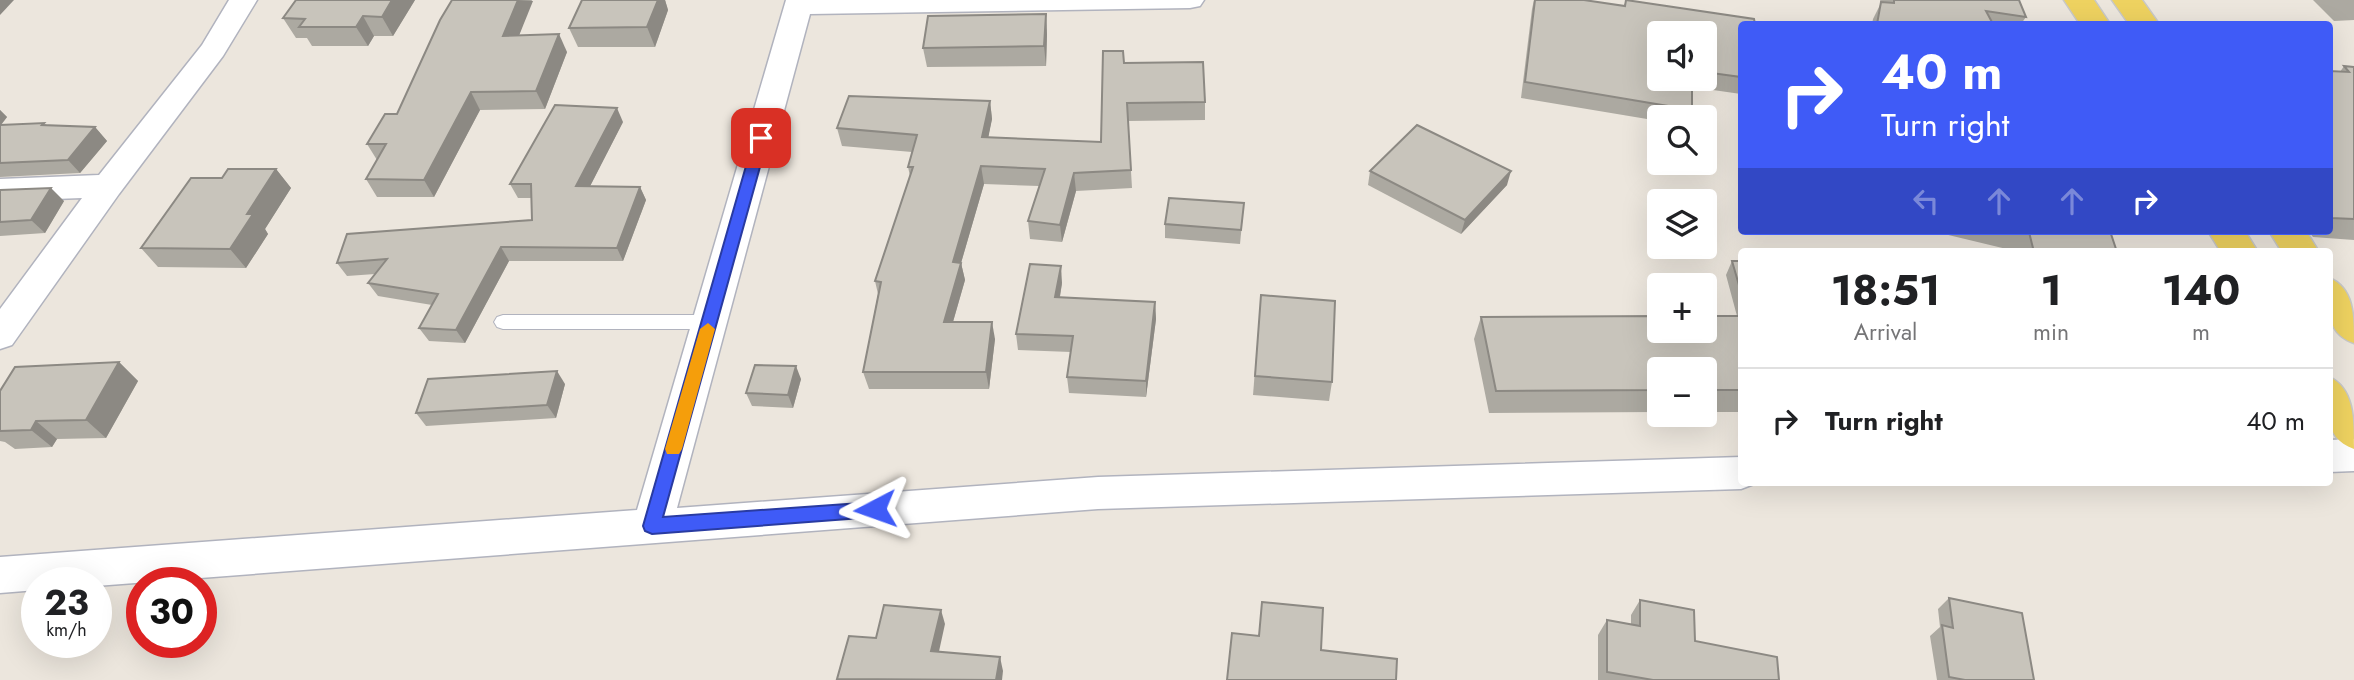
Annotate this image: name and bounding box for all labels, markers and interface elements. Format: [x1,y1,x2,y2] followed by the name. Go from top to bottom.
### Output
[1647,21,1717,427] map controls
[1647,21,1717,91] button: sound
[1881,37,2003,107] text: 40 m
[1766,49,1857,140] icon: right
[1881,102,2010,148] text: Turn right
[1647,105,1717,175] button: search
[731,108,791,168] pin
[742,119,780,157] icon: arrive
[1907,182,1945,220] icon: left
[1980,182,2018,220] icon: ahead
[2053,182,2091,220] icon: ahead
[2126,182,2164,220] icon: right
[1647,189,1717,259] button: layers
[1831,260,1940,321] text: 18:51
[2040,260,2062,321] text: 1
[2162,260,2240,321] text: 140
[1647,273,1717,343] button: +
[1854,315,1917,349] text: Arrival
[2033,315,2069,349] text: min
[2192,315,2210,349] text: m
[1647,357,1717,427] button: −
[1766,402,1804,440] icon: right
[1825,402,1943,440] text: Turn right
[2246,402,2305,440] text: 40 m
[838,472,912,546] position arrow
[126,567,217,658] speed limit sign: 30
[44,578,89,628] text: 23
[46,617,87,643] text: km/h

